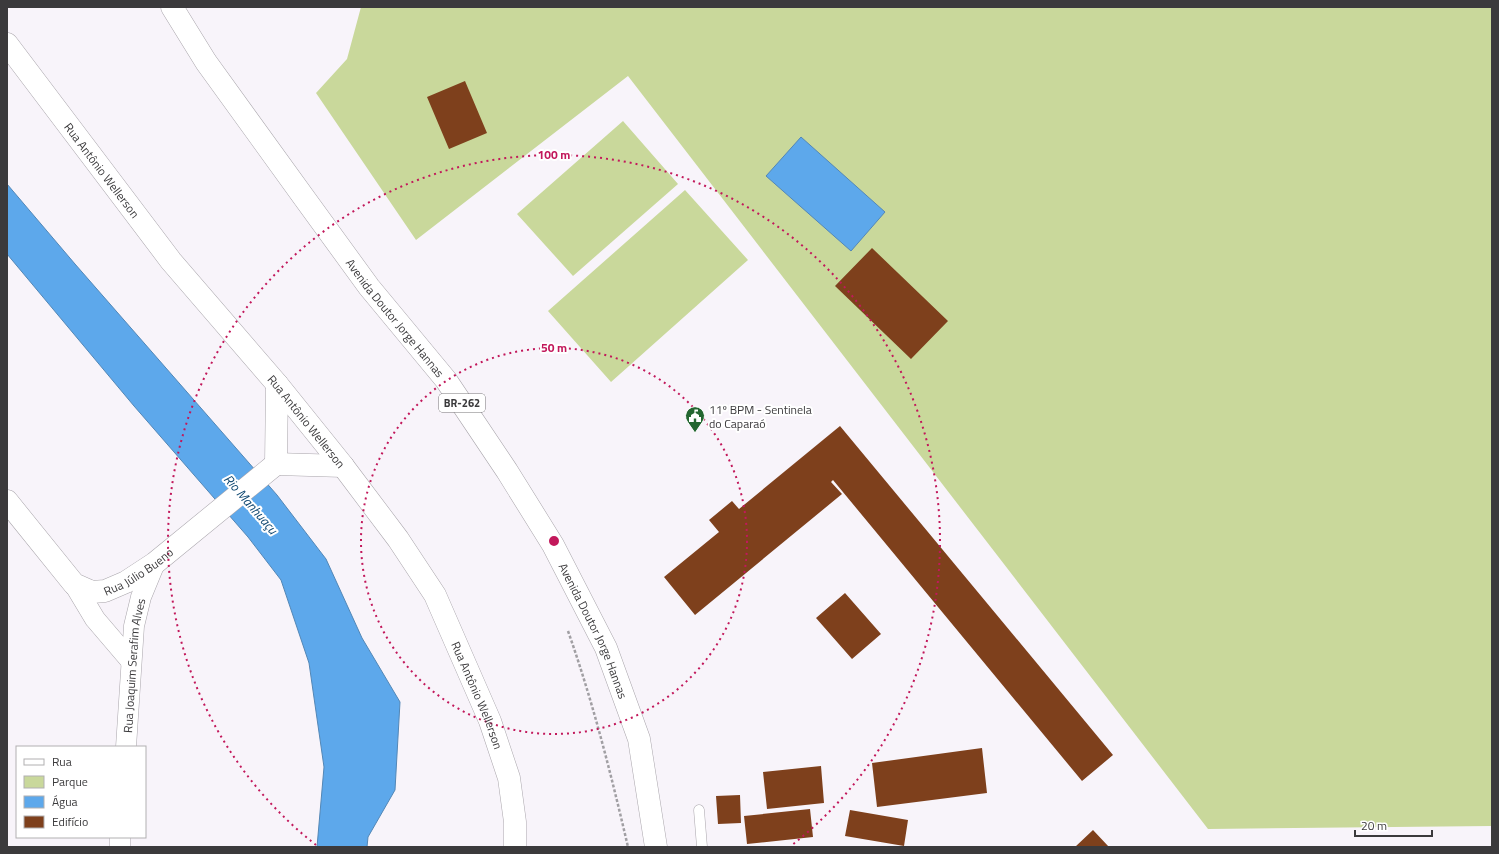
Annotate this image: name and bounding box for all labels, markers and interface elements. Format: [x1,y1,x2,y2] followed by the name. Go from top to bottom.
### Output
[60,118,145,222] street label: Rua Antônio Wellerson
[538,145,570,164] text: 100 m
[342,254,450,382] street label: Avenida Doutor Jorge Hannas
[541,338,567,357] text: 50 m
[263,370,350,472] street label: Rua Antônio Wellerson
[439,394,485,412] road number: BR-262
[709,400,812,433] place label: 11º BPM - Sentinela do Caparaó
[684,405,706,433] public building icon: 11º BPM - Sentinela do Caparaó
[219,470,284,539] water label: Rio Manhuaçu
[547,534,561,548] centre of rings
[100,543,177,600] street label: Rua Júlio Bueno
[554,559,633,702] street label: Avenida Doutor Jorge Hannas
[117,596,150,733] street label: Rua Joaquim Serafim Alves
[447,638,508,752] street label: Rua Antônio Wellerson
[16,746,146,838] legend
[52,752,72,771] text: Rua
[52,772,88,791] text: Parque
[52,792,78,811] text: Água
[52,812,88,831] text: Edifício
[1355,812,1432,838] scale bar
[1361,816,1387,835] text: 20 m

